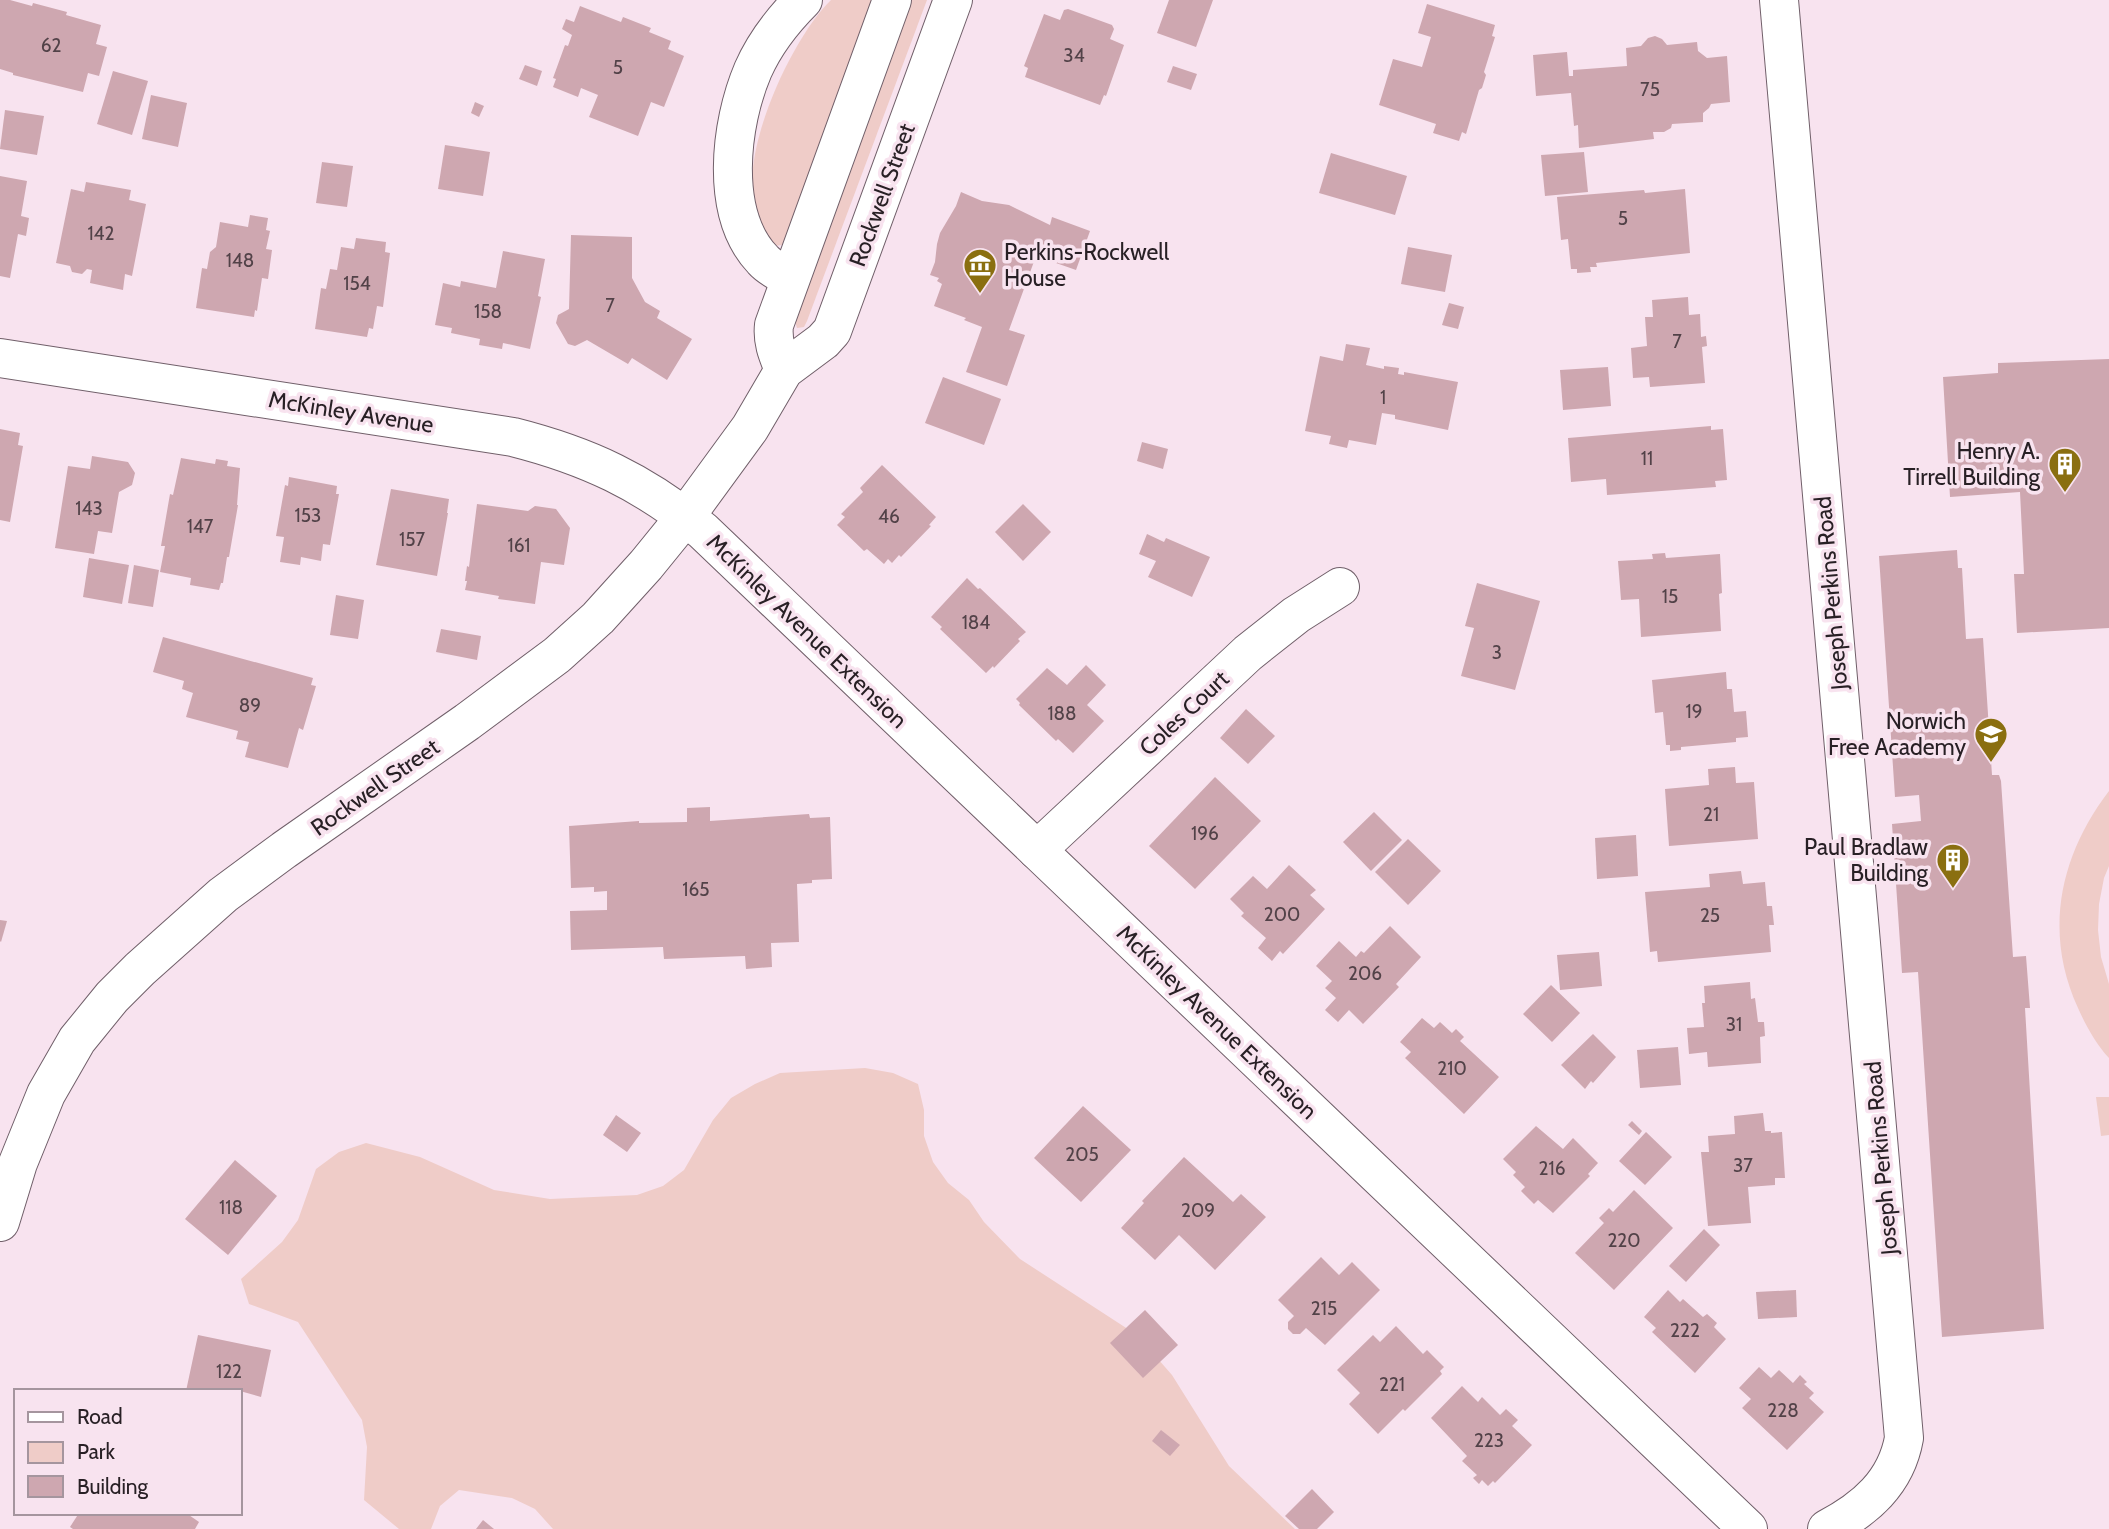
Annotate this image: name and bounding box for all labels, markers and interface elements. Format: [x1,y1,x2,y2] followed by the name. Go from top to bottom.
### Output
[41,34,61,57] house number: 62
[1063,44,1085,67] house number: 34
[613,56,623,79] house number: 5
[1640,78,1660,101] house number: 75
[843,119,921,270] street label: Rockwell Street
[1618,207,1628,230] house number: 5
[87,222,115,245] house number: 142
[1004,238,1170,292] place label: Perkins-Rockwell House
[961,246,999,295] museum icon: Perkins-Rockwell House
[226,249,254,272] house number: 148
[343,272,371,295] house number: 154
[605,294,615,317] house number: 7
[474,300,502,323] house number: 158
[1672,330,1682,353] house number: 7
[267,385,436,439] street label: McKinley Avenue
[1380,386,1386,409] house number: 1
[1903,437,2041,491] place label: Henry A. Tirrell Building
[2046,445,2084,494] building icon: Henry A. Tirrell Building
[1641,447,1653,470] house number: 11
[1809,495,1854,692] street label: Joseph Perkins Road
[75,497,103,520] house number: 143
[295,504,321,527] house number: 153
[878,505,900,528] house number: 46
[187,515,214,538] house number: 147
[399,528,425,551] house number: 157
[701,528,913,734] street label: McKinley Avenue Extension
[507,534,531,557] house number: 161
[1662,585,1678,608] house number: 15
[962,611,990,634] house number: 184
[1492,641,1502,664] house number: 3
[1134,664,1235,761] street label: Coles Court
[239,694,261,717] house number: 89
[1686,700,1703,723] house number: 19
[1047,702,1077,725] house number: 188
[1828,707,1966,761] place label: Norwich Free Academy
[1972,715,2010,764] school or university icon: Norwich Free Academy
[305,732,445,842] street label: Rockwell Street
[1703,803,1719,826] house number: 21
[1191,822,1219,845] house number: 196
[1804,833,1929,887] place label: Paul Bradlaw Building
[1934,841,1972,890] building icon: Paul Bradlaw Building
[682,878,710,901] house number: 165
[1264,903,1300,926] house number: 200
[1700,904,1720,927] house number: 25
[1111,919,1323,1125] street label: McKinley Avenue Extension
[1348,962,1382,985] house number: 206
[1726,1013,1742,1036] house number: 31
[1437,1057,1467,1080] house number: 210
[1859,1060,1904,1257] street label: Joseph Perkins Road
[1065,1143,1099,1166] house number: 205
[1733,1154,1753,1177] house number: 37
[1539,1157,1565,1180] house number: 216
[219,1196,243,1219] house number: 118
[1181,1199,1215,1222] house number: 209
[1607,1229,1641,1252] house number: 220
[1311,1297,1337,1320] house number: 215
[1670,1319,1700,1342] house number: 222
[216,1360,242,1383] house number: 122
[1379,1373,1405,1396] house number: 221
[14,1389,242,1515] legend
[1767,1399,1799,1422] house number: 228
[77,1404,123,1429] text: Road
[1474,1429,1504,1452] house number: 223
[77,1439,115,1464] text: Park
[77,1474,149,1499] text: Building

